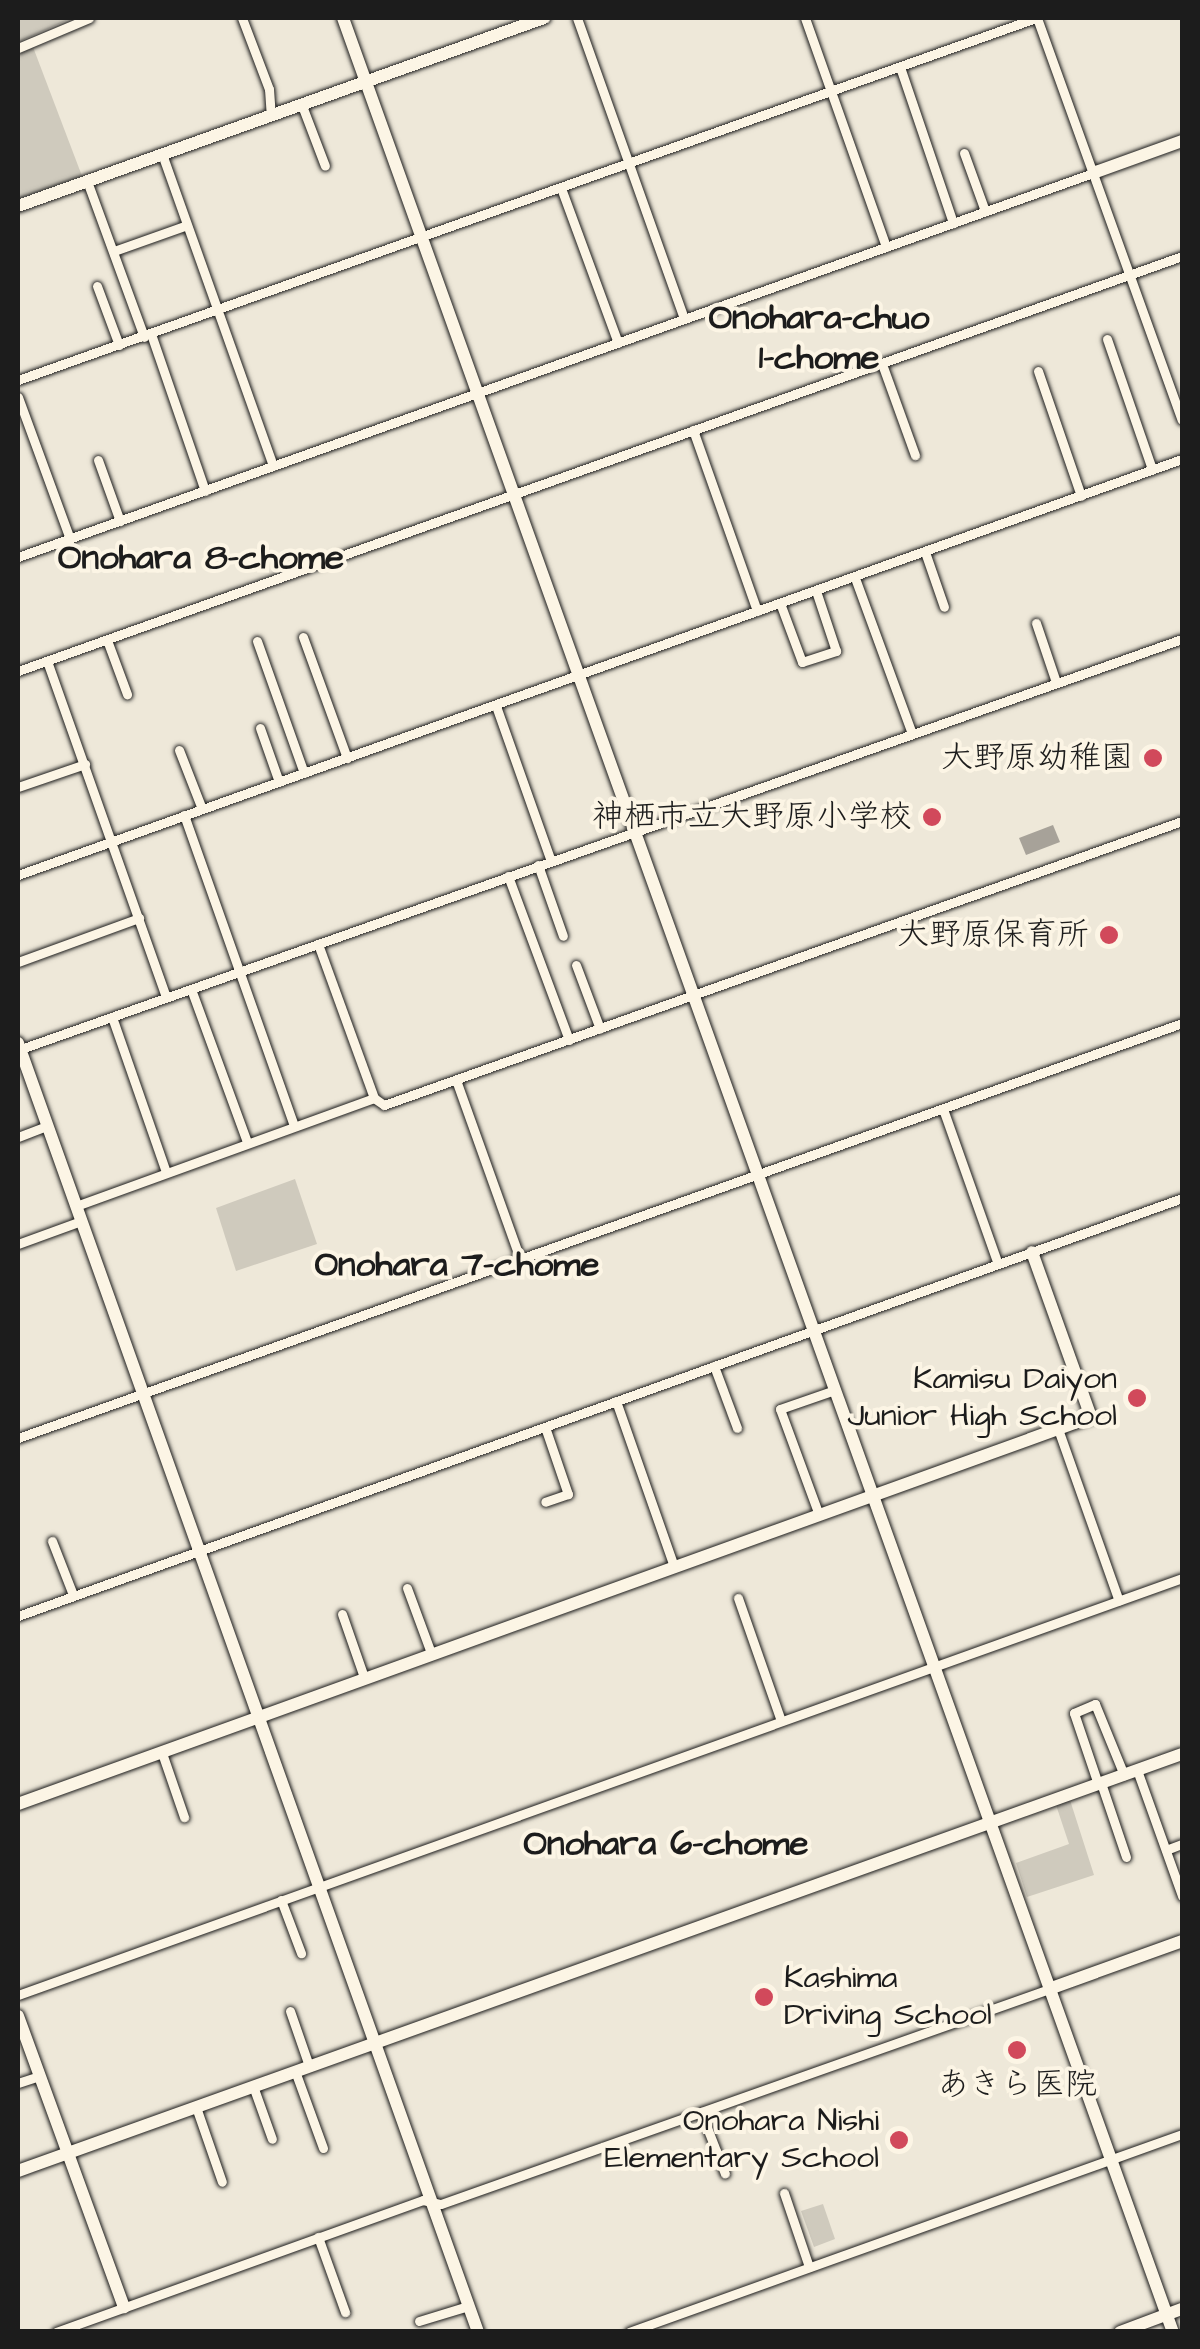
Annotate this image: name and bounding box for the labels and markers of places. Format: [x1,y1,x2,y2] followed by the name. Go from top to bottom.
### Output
[941,739,1133,777] place label: 大野原幼稚園
[1142,747,1164,769] marker: 大野原幼稚園
[592,798,912,836] place label: 神栖市立大野原小学校
[921,806,943,828] marker: 神栖市立大野原小学校
[897,916,1089,954] place label: 大野原保育所
[1098,924,1120,946] marker: 大野原保育所
[847,1361,1117,1436] place label: Kamisu Daiyon Junior High School
[1126,1387,1148,1409] marker: Kamisu Daiyon Junior High School
[784,1960,992,2035] place label: Kashima Driving School
[753,1986,775,2008] marker: Kashima Driving School
[1006,2039,1028,2061] marker: あきら医院
[937,2066,1097,2104] place label: あきら医院
[605,2103,879,2178] place label: Onohara Nishi Elementary School
[888,2129,910,2151] marker: Onohara Nishi Elementary School

